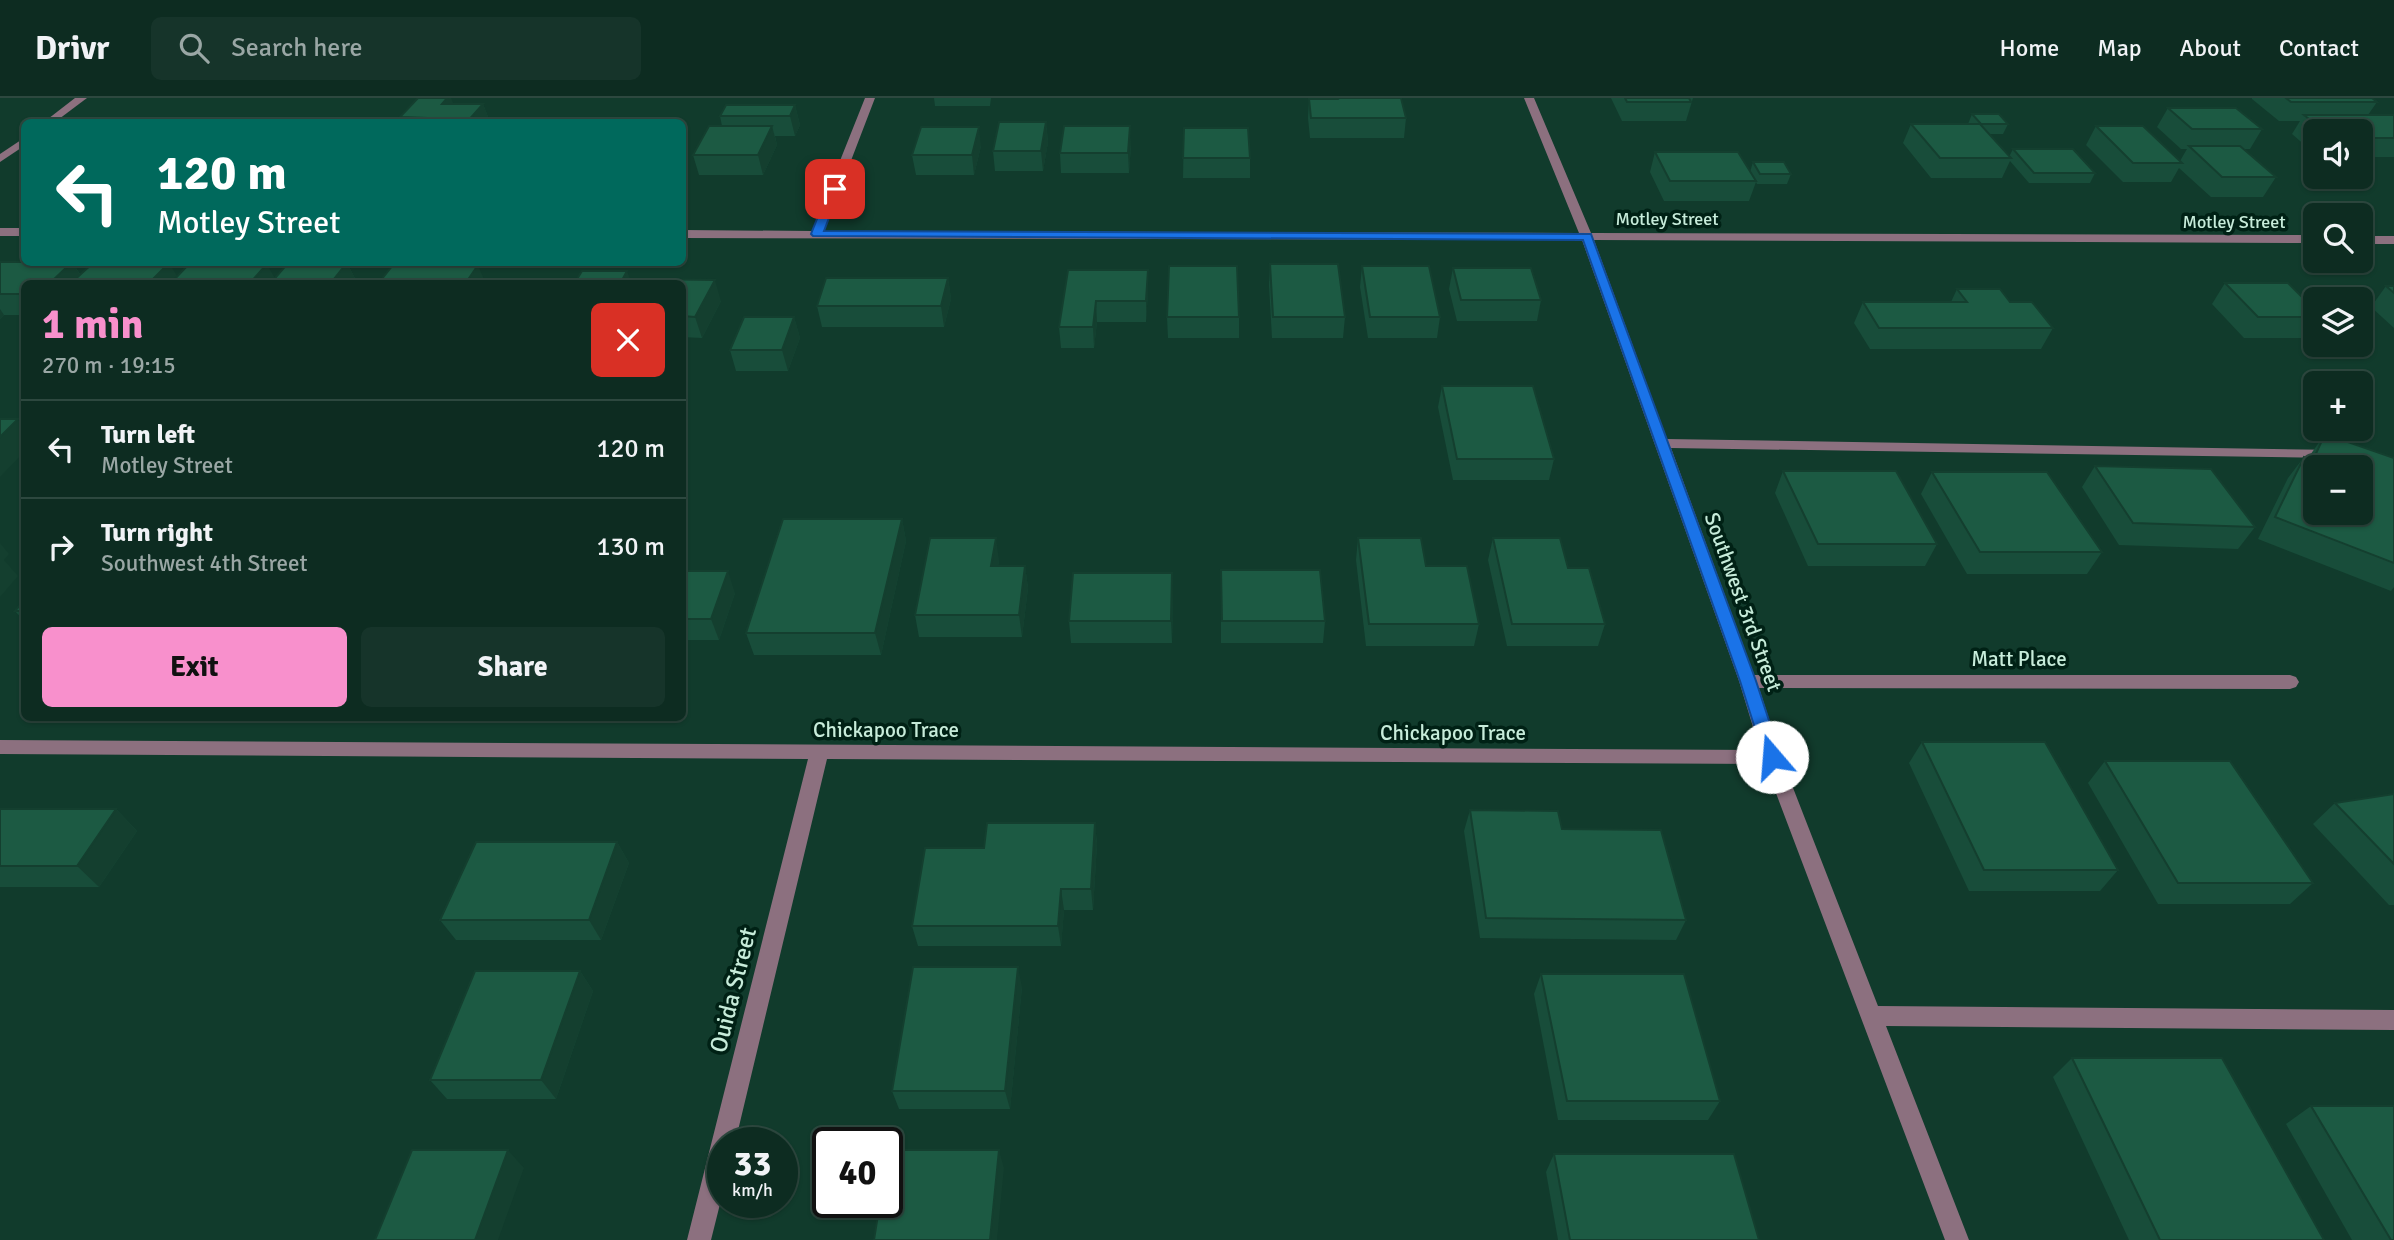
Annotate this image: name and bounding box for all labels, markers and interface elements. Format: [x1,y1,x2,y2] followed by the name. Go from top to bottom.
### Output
[151,17,641,80] search box
[35,28,109,69] text: Drivr
[175,29,213,67] icon: search
[231,32,362,64] text: Search here
[1999,33,2059,63] text: Home
[2097,33,2142,63] text: Map
[2180,33,2241,63] text: About
[2279,33,2359,63] text: Contact
[2303,119,2373,525] map controls
[2303,119,2373,189] button: sound
[157,143,287,203] text: 120 m
[42,147,133,238] icon: left
[805,159,865,219] pin
[816,170,854,208] icon: arrive
[157,203,340,242] text: Motley Street
[2303,203,2373,273] button: search
[1615,208,1719,230] street label: Motley Street
[2182,211,2286,233] street label: Motley Street
[2303,287,2373,357] button: layers
[42,299,143,350] text: 1 min
[591,303,665,377] button: close
[42,351,176,380] text: 270 m · 19:15
[2303,371,2373,441] button: +
[101,419,195,451] text: Turn left
[42,430,80,468] icon: left
[596,433,665,465] text: 120 m
[101,451,233,480] text: Motley Street
[2303,455,2373,525] button: −
[1699,509,1787,695] street label: Southwest 3rd Street
[101,517,213,549] text: Turn right
[42,528,80,566] icon: right
[596,531,665,563] text: 130 m
[101,549,308,578] text: Southwest 4th Street
[42,627,347,707] button: Exit
[361,627,665,707] button: Share
[1971,646,2067,672] street label: Matt Place
[813,717,959,743] street label: Chickapoo Trace
[1380,720,1526,746] street label: Chickapoo Trace
[1735,720,1809,794] position arrow
[703,924,763,1056] street label: Ouida Street
[812,1127,903,1218] speed limit sign: 40
[734,1142,771,1185] text: 33
[732,1179,773,1201] text: km/h

